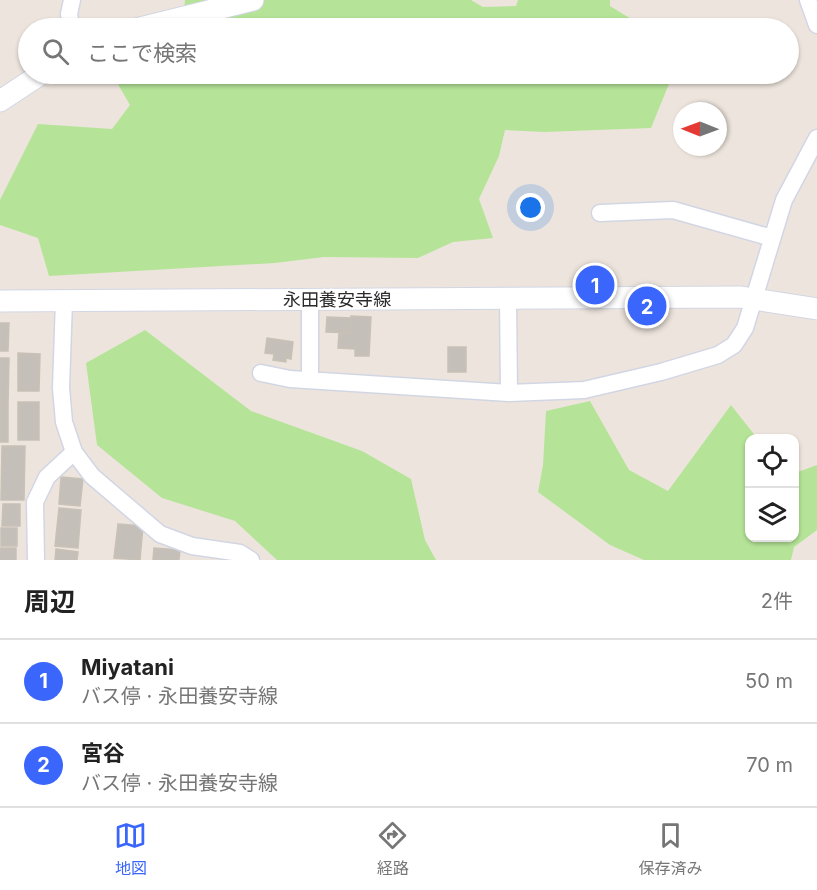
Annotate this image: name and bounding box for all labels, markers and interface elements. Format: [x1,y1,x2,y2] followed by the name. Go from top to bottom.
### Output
[18,18,799,84] search box
[39,35,72,68] icon: search
[87,40,197,66] text: ここで検索
[673,102,727,156] north arrow
[516,193,545,222] your location
[576,262,614,308] pin: 1
[628,284,666,328] pin: 2
[283,289,391,310] street label: 永田養安寺線
[745,434,799,542] map controls
[745,434,799,488] button: locate
[745,488,799,542] button: layers
[24,586,76,617] text: 周辺
[761,589,793,613] text: 2件
[81,654,174,680] text: Miyatani
[39,669,48,693] text: 1
[745,669,793,693] text: 50 m
[81,684,278,708] text: バス停 · 永田養安寺線
[81,740,125,766] text: 宮谷
[37,753,50,777] text: 2
[746,753,793,777] text: 70 m
[81,771,278,795] text: バス停 · 永田養安寺線
[114,819,147,879] tab: 地図
[376,819,409,879] tab: 経路
[638,819,702,879] tab: 保存済み

